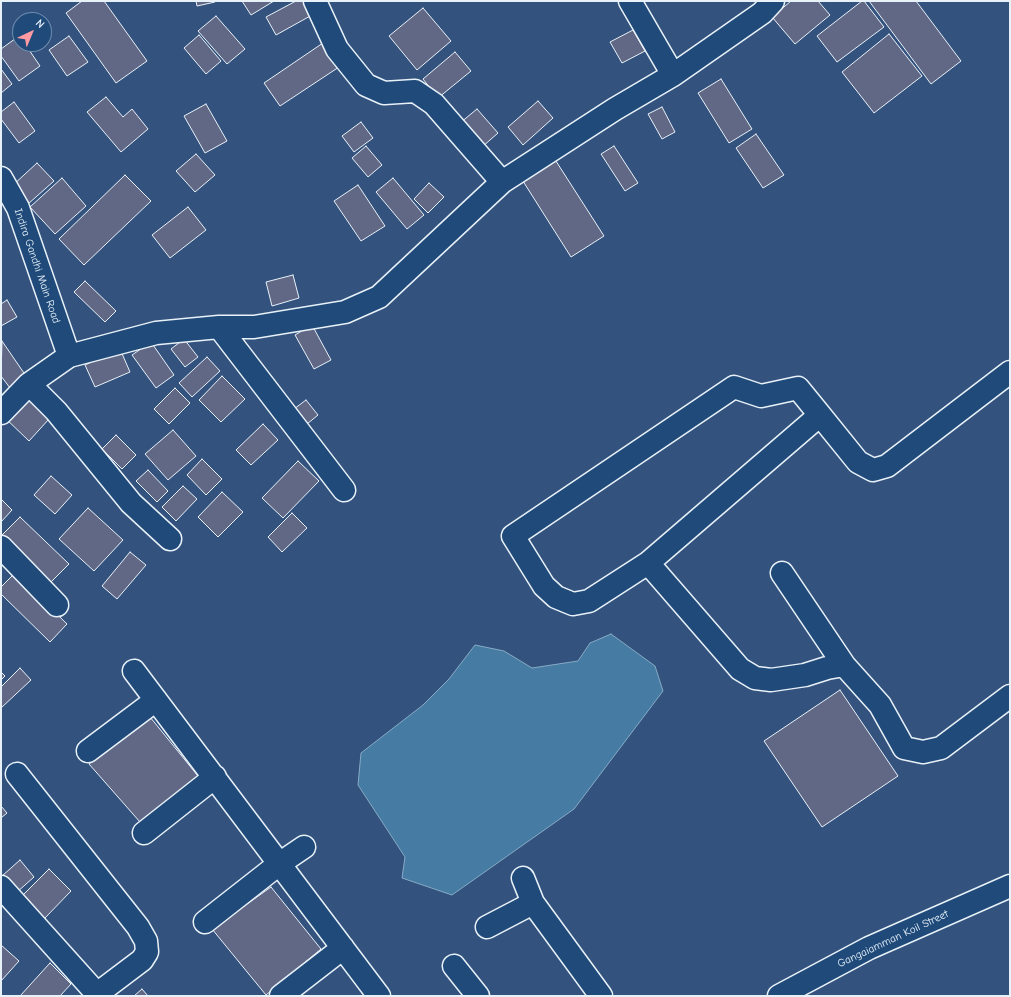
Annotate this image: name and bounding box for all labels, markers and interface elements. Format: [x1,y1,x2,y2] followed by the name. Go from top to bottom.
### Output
[12,12,52,52] north arrow
[33,17,47,31] text: N
[11,207,63,325] street label: Indira Gandhi Main Road
[835,907,951,971] street label: Gangaiamman Koil Street

